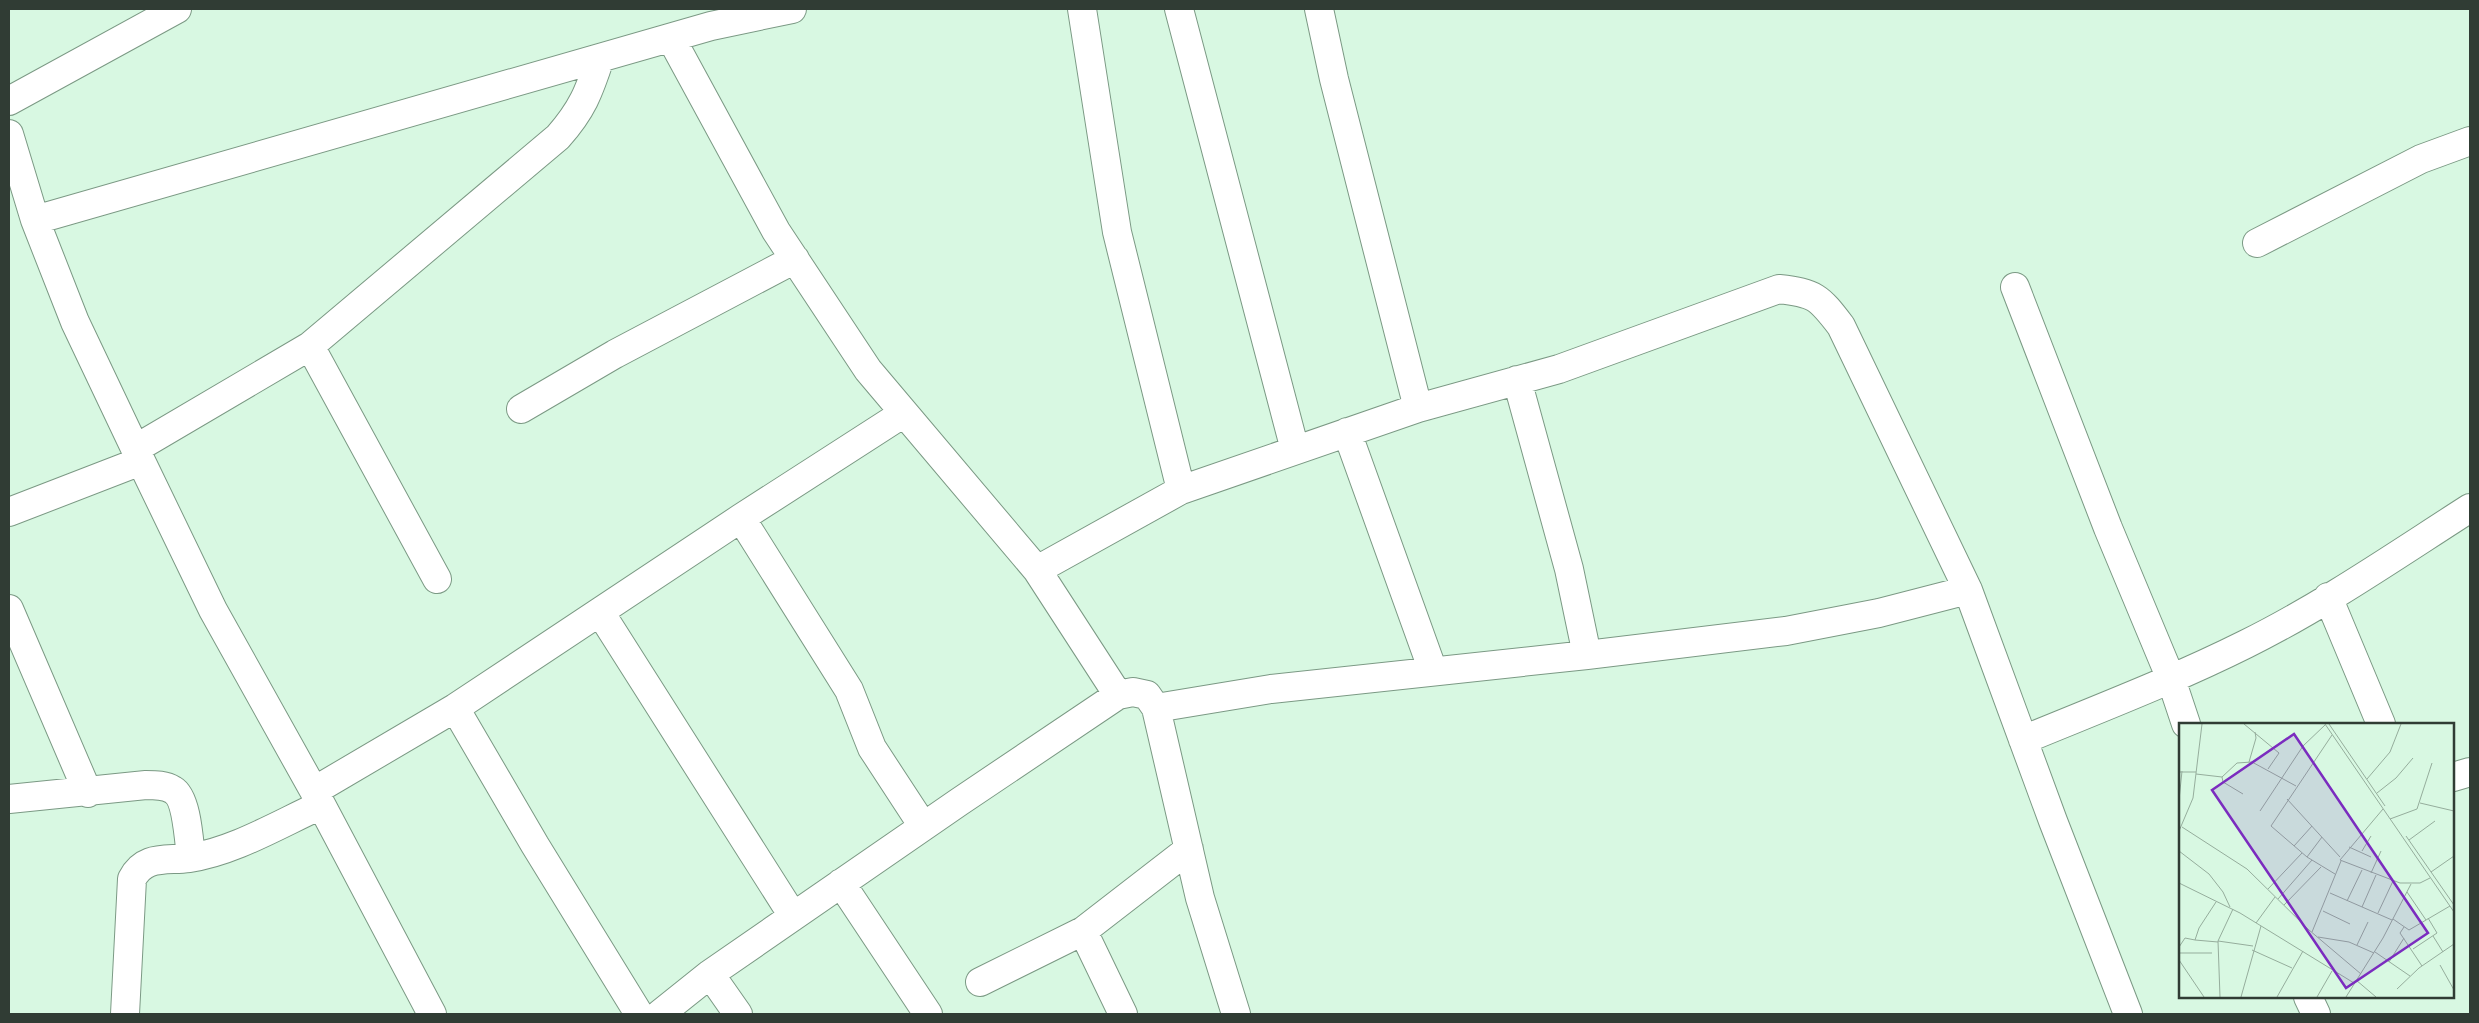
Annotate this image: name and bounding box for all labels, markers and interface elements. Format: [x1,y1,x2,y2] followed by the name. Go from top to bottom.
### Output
[2179,723,2454,998] inset map

